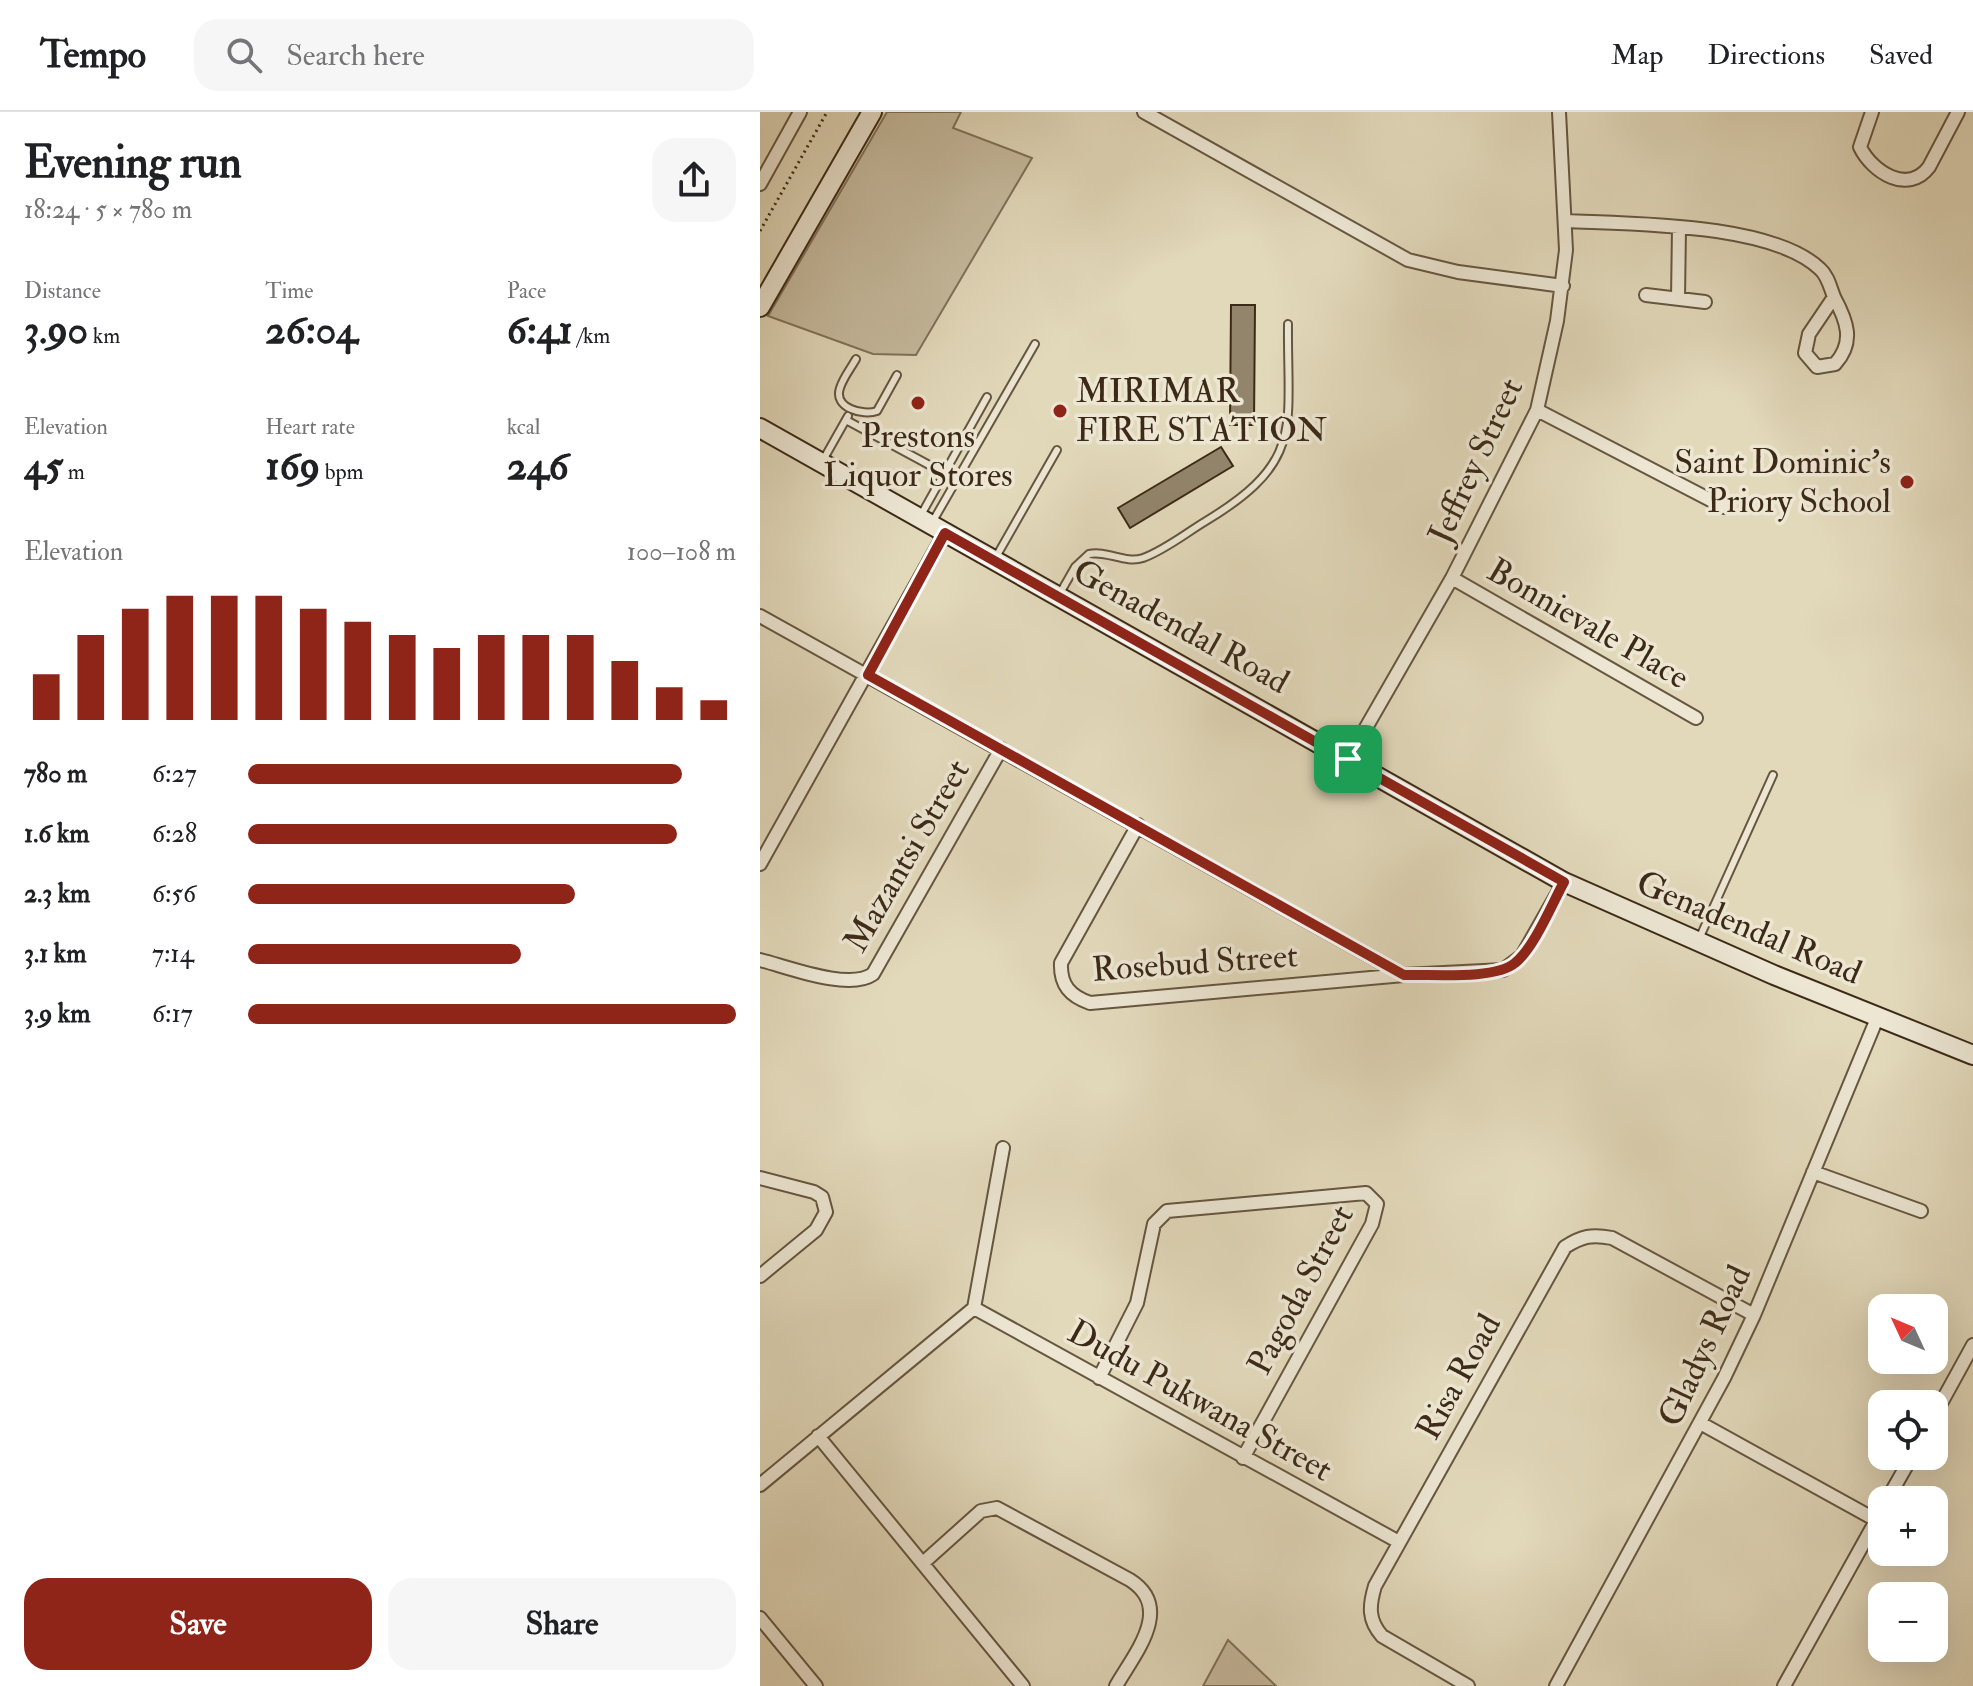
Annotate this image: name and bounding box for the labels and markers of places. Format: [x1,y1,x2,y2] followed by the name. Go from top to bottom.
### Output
[1076,370,1327,452] place label: MIRIMAR FIRE STATION
[909,394,927,412] marker: Prestons Liquor Stores
[1051,402,1069,420] marker: MIRIMAR FIRE STATION
[823,415,1013,497] place label: Prestons Liquor Stores
[1674,441,1891,523] place label: Saint Dominic's Priory School
[1898,473,1916,491] marker: Saint Dominic's Priory School
[1314,725,1382,793] pin

